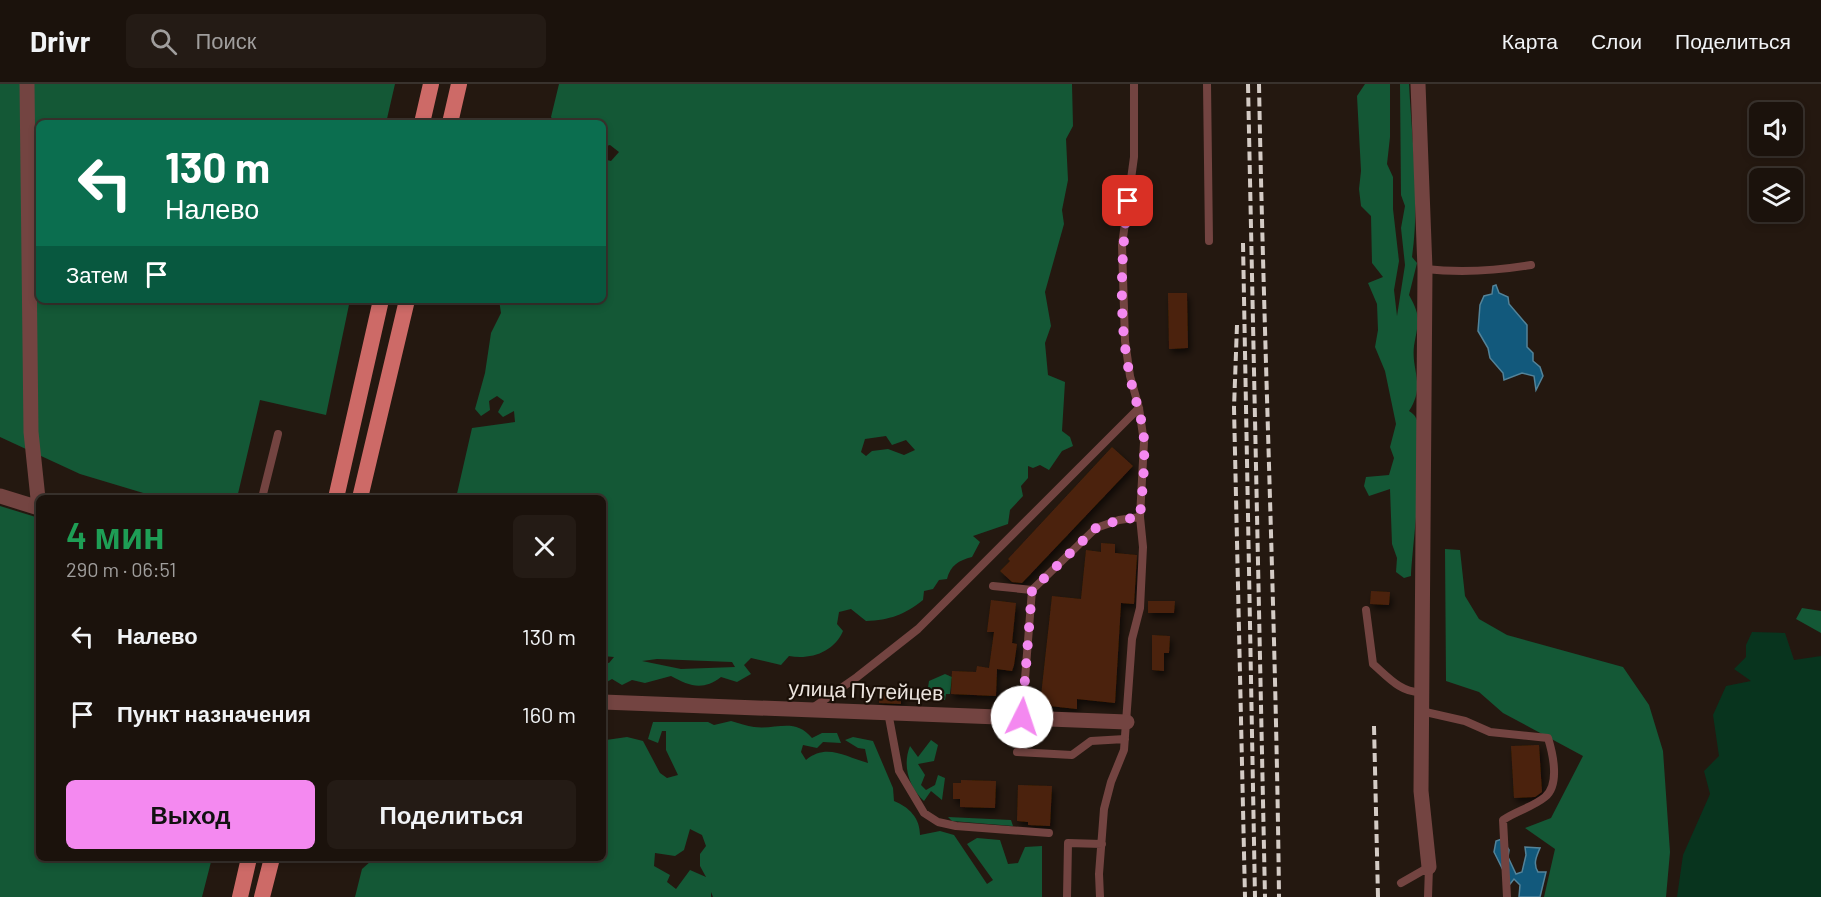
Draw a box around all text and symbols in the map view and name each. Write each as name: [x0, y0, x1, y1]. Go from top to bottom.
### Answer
search box: [126, 14, 546, 68]
text: Drivr: [30, 24, 90, 58]
icon: search: [147, 25, 180, 58]
text: Поиск: [195, 27, 256, 53]
text: Карта: [1502, 28, 1558, 53]
text: Слои: [1591, 28, 1642, 53]
text: Поделиться: [1675, 28, 1791, 53]
map controls: [1749, 102, 1803, 222]
button: sound: [1749, 102, 1803, 156]
text: 130 m: [165, 141, 270, 191]
icon: left: [66, 144, 144, 222]
button: layers: [1749, 168, 1803, 222]
pin: [1102, 175, 1153, 226]
icon: arrive: [1111, 184, 1144, 217]
text: Налево: [165, 192, 259, 224]
icon: arrive: [140, 258, 173, 291]
text: Затем: [66, 261, 128, 287]
text: 4 мин: [66, 513, 165, 556]
button: close: [513, 515, 576, 578]
text: 290 m · 06:51: [66, 557, 176, 581]
icon: left: [66, 620, 99, 653]
text: Налево: [117, 622, 198, 648]
text: 130 m: [522, 623, 576, 649]
street label: улица Путейцев: [788, 674, 944, 705]
position arrow: [990, 685, 1054, 749]
icon: arrive: [66, 698, 99, 731]
text: Пункт назначения: [117, 700, 311, 726]
text: 160 m: [522, 701, 576, 727]
button: Выход: [66, 780, 315, 849]
button: Поделиться: [327, 780, 576, 849]

